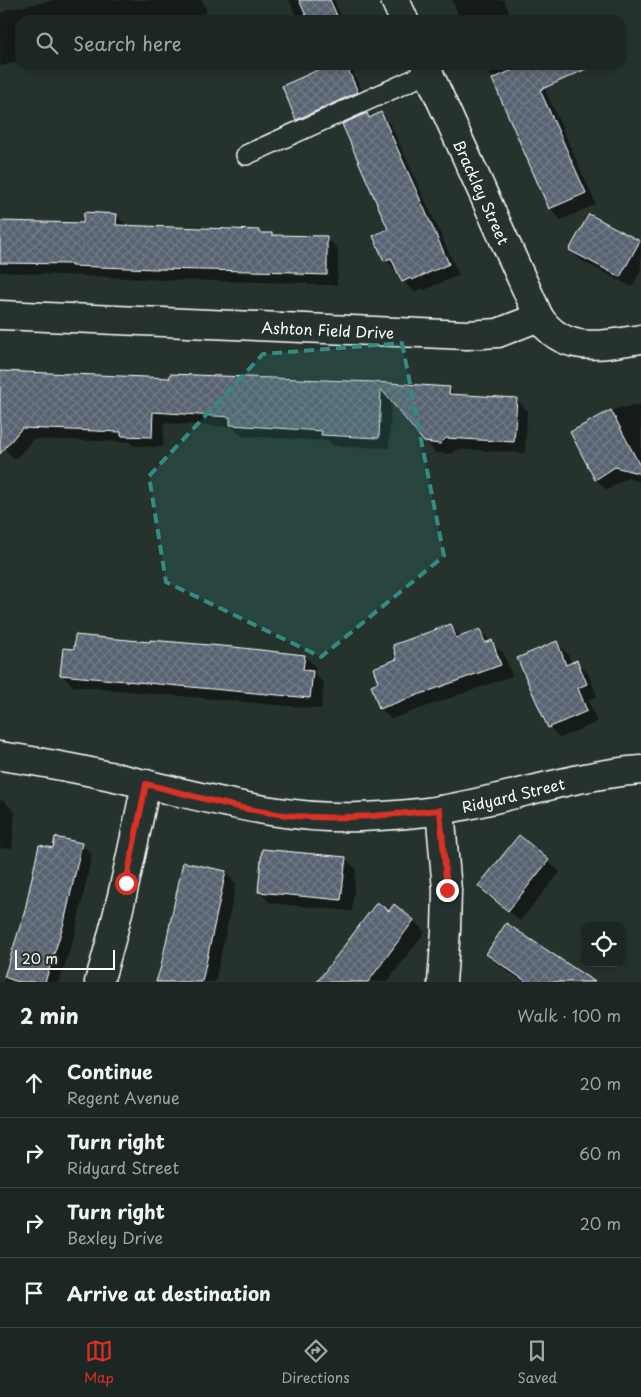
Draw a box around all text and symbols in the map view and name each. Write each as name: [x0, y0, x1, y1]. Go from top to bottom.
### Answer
search box: [15, 15, 626, 70]
icon: search: [33, 29, 61, 57]
text: Search here: [73, 29, 182, 57]
street label: Brackley Street: [449, 135, 516, 248]
street label: Ashton Field Drive: [261, 315, 394, 343]
street label: Ridyard Street: [459, 771, 567, 817]
route start: [115, 872, 138, 895]
route end: [436, 879, 459, 902]
map controls: [581, 922, 626, 967]
button: locate: [581, 922, 626, 967]
scale bar: [15, 947, 115, 970]
text: 20 m: [22, 948, 58, 969]
text: 2 min: [20, 999, 79, 1031]
text: Walk · 100 m: [517, 1003, 621, 1027]
text: Continue: [67, 1057, 153, 1085]
icon: ahead: [20, 1069, 48, 1097]
text: 20 m: [580, 1071, 621, 1095]
text: Regent Avenue: [67, 1085, 180, 1109]
text: Turn right: [67, 1127, 165, 1155]
icon: right: [20, 1139, 48, 1167]
text: 60 m: [579, 1141, 621, 1165]
text: Ridyard Street: [67, 1155, 179, 1179]
text: Turn right: [67, 1197, 165, 1225]
icon: right: [20, 1209, 48, 1237]
text: 20 m: [580, 1211, 621, 1235]
text: Bexley Drive: [67, 1225, 163, 1249]
icon: arrive: [20, 1279, 48, 1307]
text: Arrive at destination: [67, 1279, 271, 1307]
tab: Map: [84, 1337, 114, 1388]
tab: Directions: [282, 1337, 350, 1388]
tab: Saved: [517, 1337, 557, 1388]

